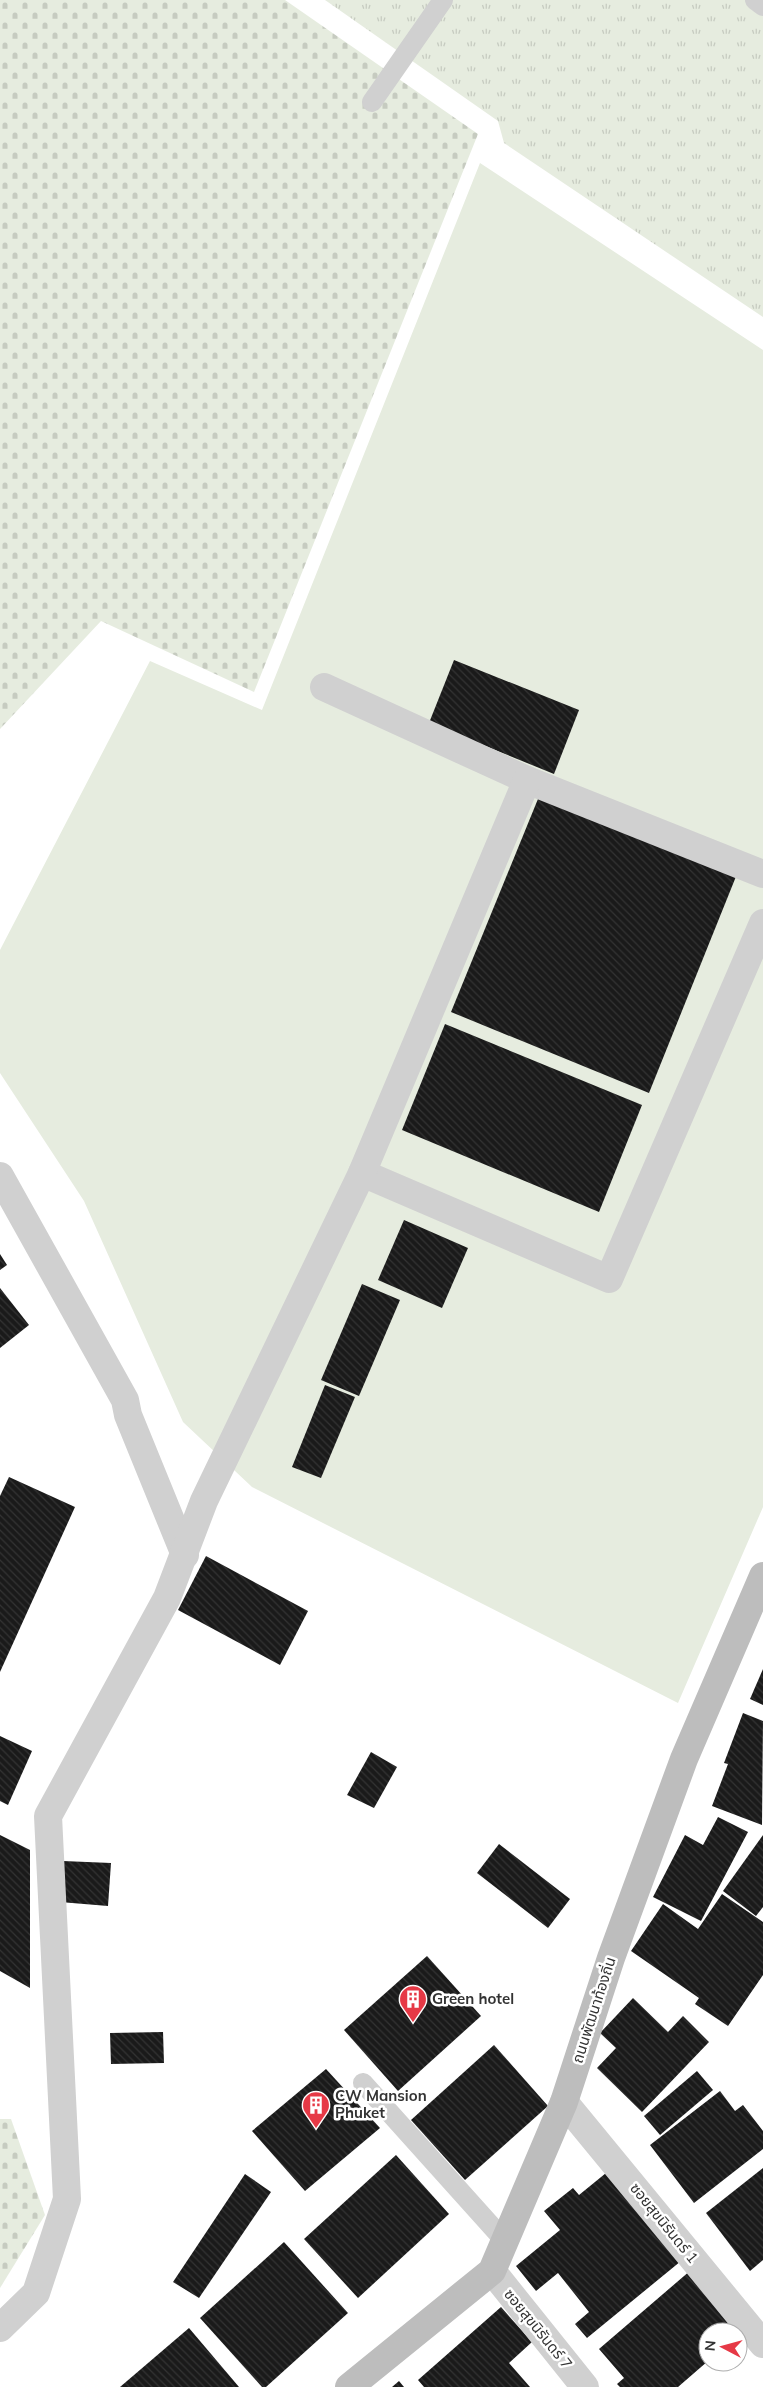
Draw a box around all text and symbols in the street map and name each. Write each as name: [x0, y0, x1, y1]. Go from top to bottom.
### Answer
street label: ถนนพัฒนาท้องถิ่น: [567, 1954, 620, 2065]
building icon: Green hotel: [398, 1984, 428, 2023]
place label: Green hotel: [432, 1989, 514, 2008]
place label: CW Mansion Phuket: [335, 2086, 427, 2122]
building icon: CW Mansion Phuket: [301, 2090, 331, 2129]
street label: ซอยสุขนิรันดร์ 1: [626, 2179, 703, 2267]
street label: ซอยสุขนิรันดร์ 7: [500, 2285, 577, 2373]
north arrow: [698, 2322, 748, 2372]
text: N: [701, 2339, 720, 2352]

